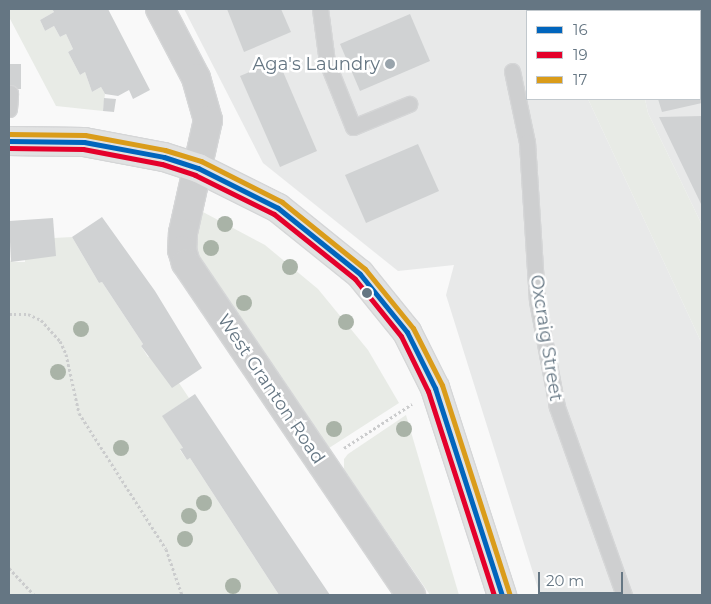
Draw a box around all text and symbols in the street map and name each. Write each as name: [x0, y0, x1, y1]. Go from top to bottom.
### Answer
legend: [526, 10, 701, 100]
text: 16: [573, 20, 588, 39]
text: 19: [573, 45, 588, 64]
place label: Aga's Laundry: [253, 53, 380, 75]
marker: Aga's Laundry: [384, 58, 396, 70]
text: 17: [573, 70, 587, 89]
street label: Oxcraig Street: [525, 273, 567, 403]
unlabelled marker: [362, 288, 372, 298]
street label: West Granton Road: [213, 310, 329, 468]
scale bar: [541, 562, 626, 594]
text: 20 m: [546, 571, 584, 590]

